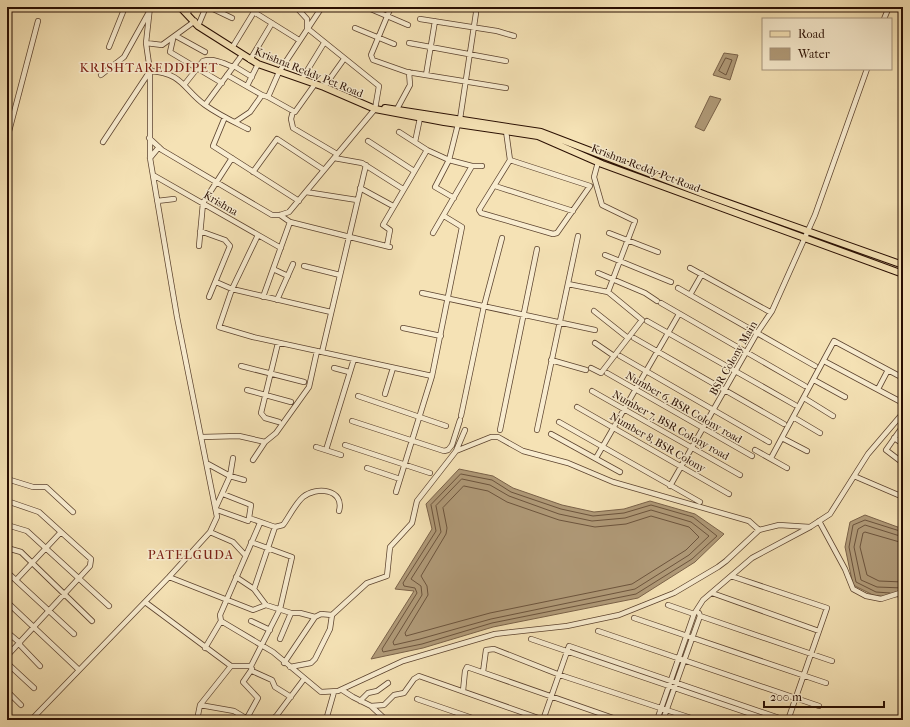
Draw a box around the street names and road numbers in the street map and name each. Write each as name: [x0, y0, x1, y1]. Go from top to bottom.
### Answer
street label: Krishna Reddy Pet Road: [253, 45, 366, 101]
street label: Krishna Reddy Pet Road: [589, 142, 703, 196]
street label: Krishna: [201, 188, 241, 219]
street label: BSR Colony Main: [707, 318, 760, 398]
street label: Number 6, BSR Colony road: [623, 369, 745, 447]
street label: Number 7, BSR Colony road: [610, 388, 732, 463]
street label: Number 8, BSR Colony: [608, 410, 709, 476]

